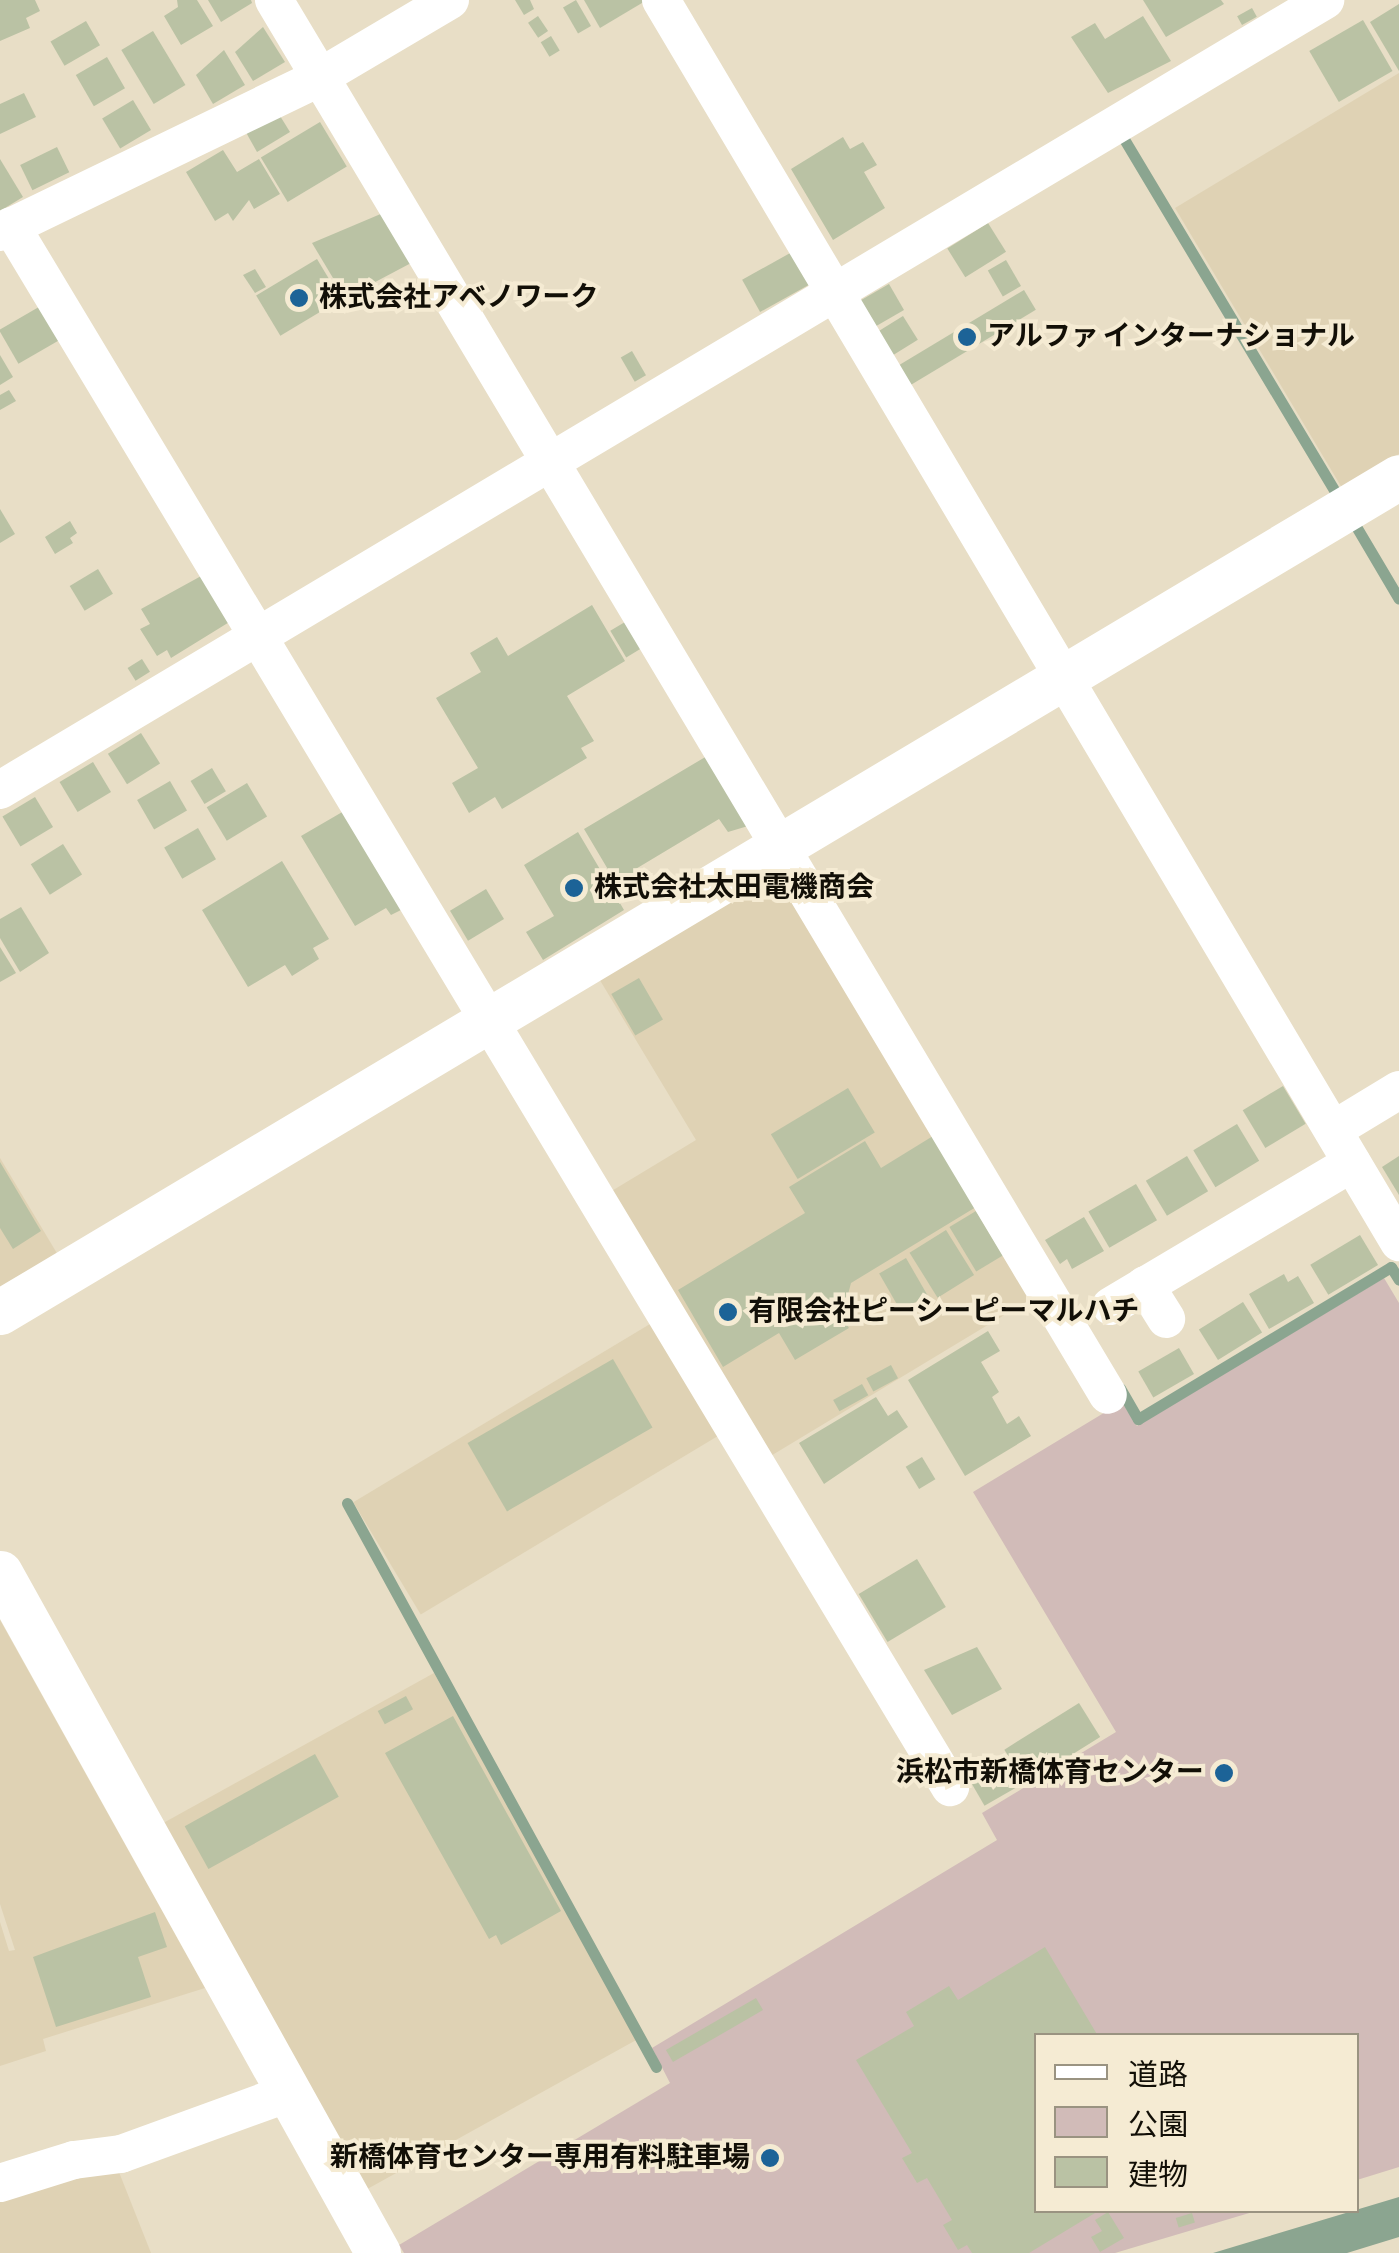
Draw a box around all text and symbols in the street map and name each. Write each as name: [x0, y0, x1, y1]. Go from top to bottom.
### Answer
place label: 株式会社アベノワーク: [319, 281, 599, 315]
marker: 株式会社アベノワーク: [288, 287, 310, 309]
place label: アルファ インターナショナル: [987, 320, 1355, 354]
marker: アルファ インターナショナル: [956, 326, 978, 348]
place label: 株式会社太田電機商会: [594, 871, 874, 905]
marker: 株式会社太田電機商会: [563, 877, 585, 899]
place label: 有限会社ピーシーピーマルハチ: [748, 1295, 1140, 1329]
marker: 有限会社ピーシーピーマルハチ: [717, 1301, 739, 1323]
place label: 浜松市新橋体育センター: [896, 1756, 1204, 1790]
marker: 浜松市新橋体育センター: [1213, 1762, 1235, 1784]
legend: [1034, 2033, 1359, 2213]
text: 道路: [1128, 2058, 1188, 2094]
text: 公園: [1128, 2108, 1188, 2144]
place label: 新橋体育センター専用有料駐車場: [330, 2141, 750, 2175]
marker: 新橋体育センター専用有料駐車場: [759, 2147, 781, 2169]
text: 建物: [1128, 2158, 1188, 2194]

